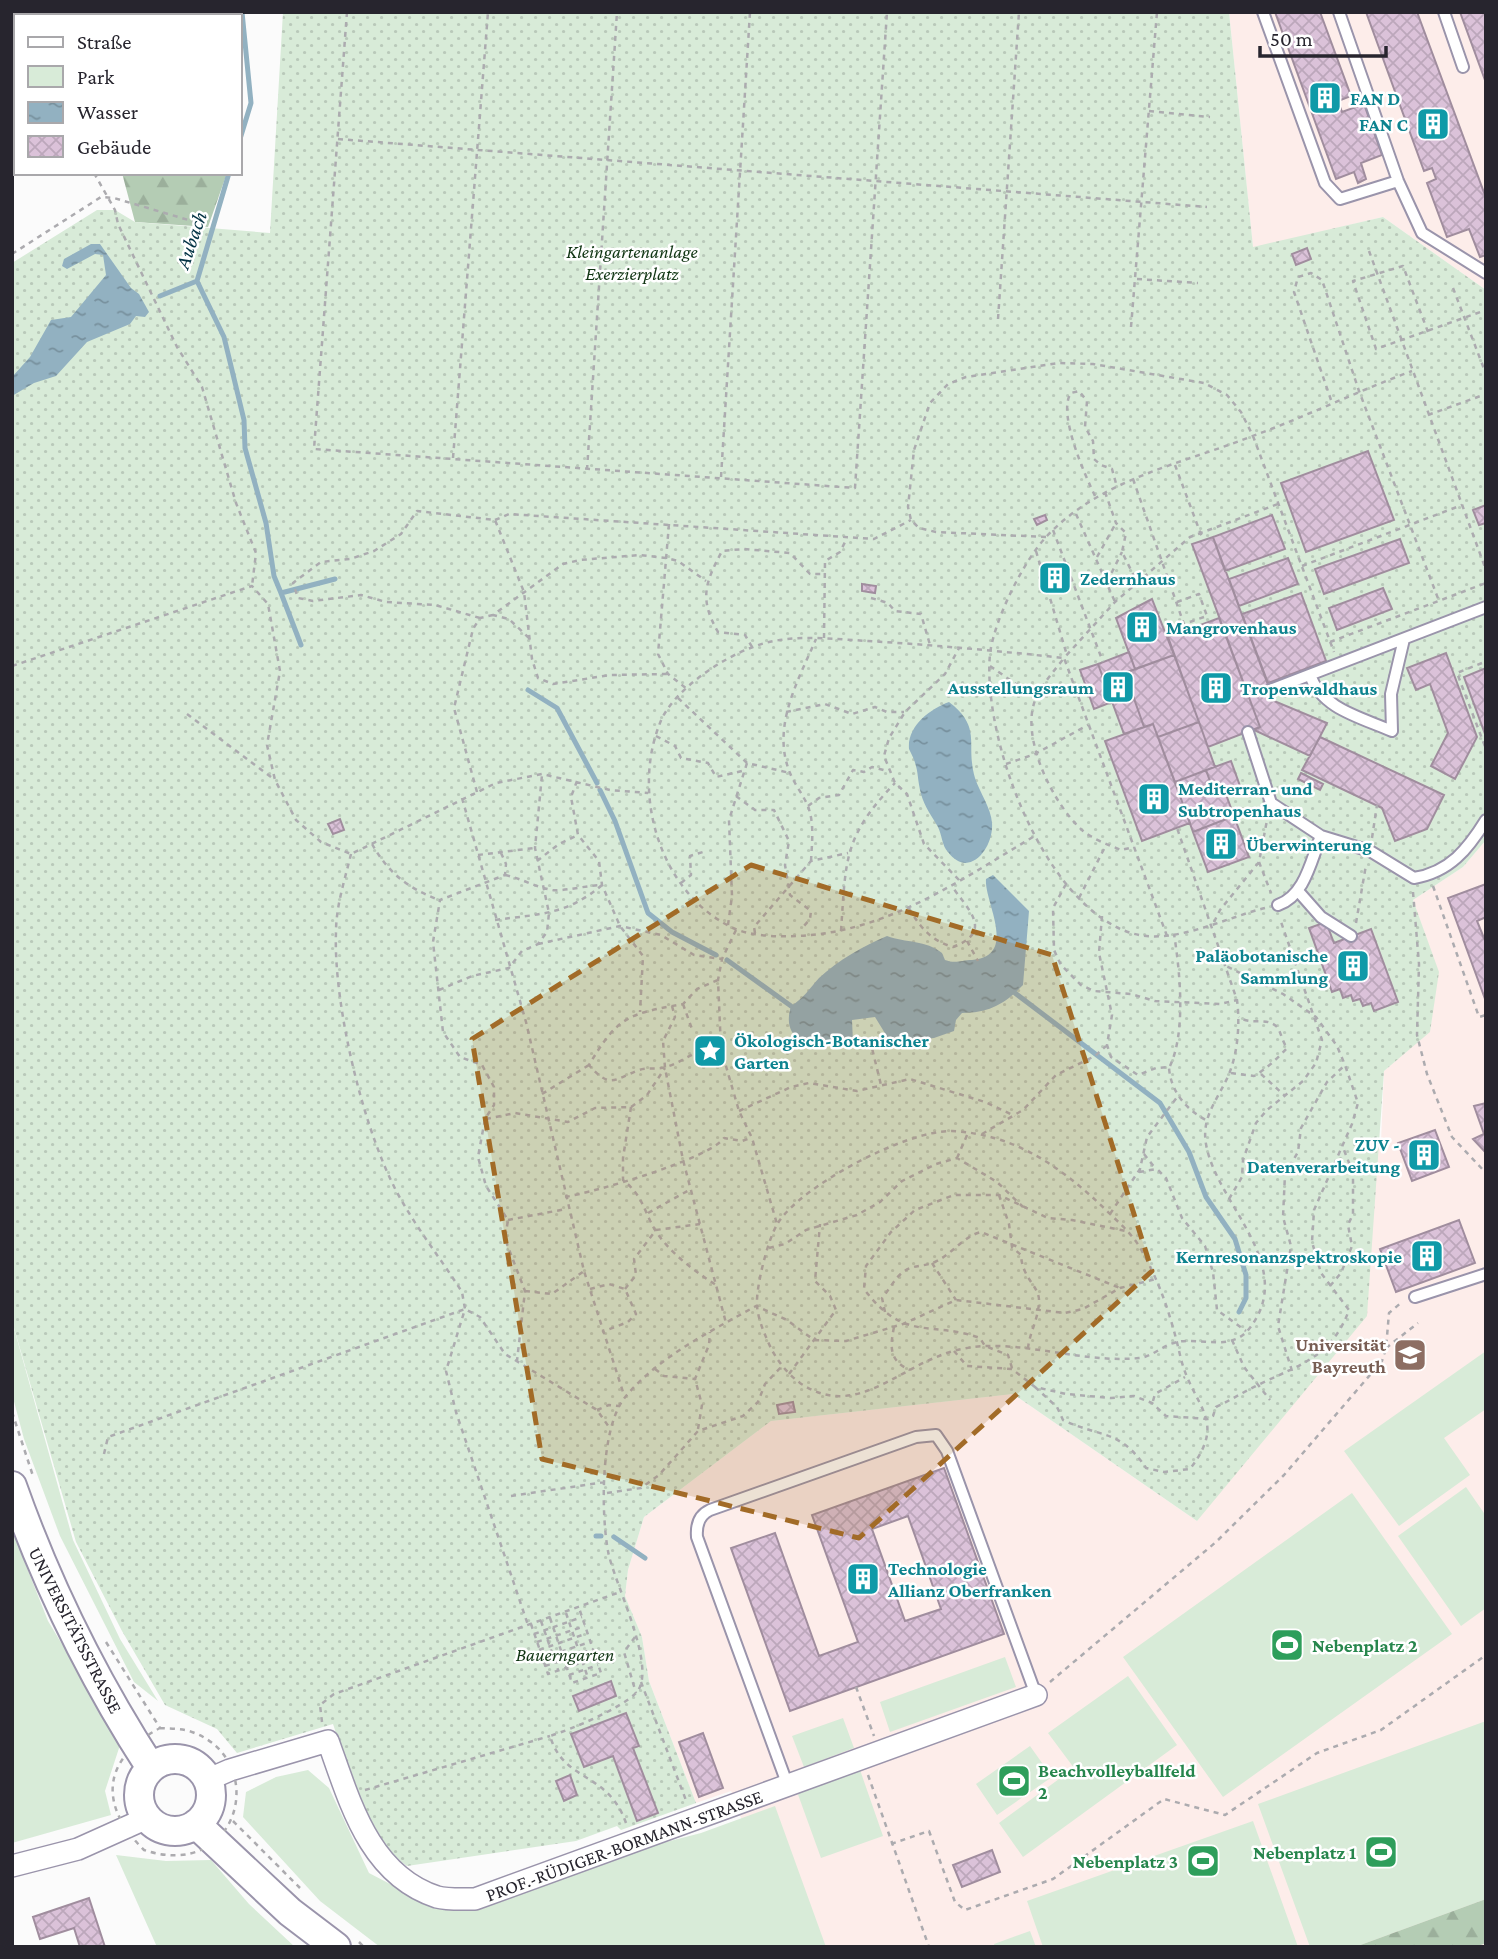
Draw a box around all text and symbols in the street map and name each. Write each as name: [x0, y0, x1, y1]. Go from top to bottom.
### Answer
legend: [14, 14, 242, 175]
scale bar: [1260, 14, 1386, 58]
text: 50 m: [1270, 27, 1313, 51]
text: Straße: [77, 30, 131, 54]
text: Park: [77, 65, 114, 89]
building icon: FAN D: [1306, 79, 1344, 117]
place label: FAN D: [1350, 88, 1400, 109]
text: Wasser: [77, 100, 139, 124]
building icon: FAN C: [1414, 105, 1452, 143]
place label: FAN C: [1359, 114, 1408, 135]
text: Gebäude: [77, 135, 151, 159]
water label: Aubach: [170, 208, 212, 273]
park label: Kleingartenanlage Exerzierplatz: [566, 241, 698, 284]
building icon: Zedernhaus: [1036, 559, 1074, 597]
place label: Zedernhaus: [1080, 568, 1176, 589]
building icon: Mangrovenhaus: [1123, 608, 1161, 646]
place label: Mangrovenhaus: [1166, 617, 1297, 638]
building icon: Ausstellungsraum: [1099, 668, 1137, 706]
building icon: Tropenwaldhaus: [1197, 669, 1235, 707]
place label: Ausstellungsraum: [947, 677, 1094, 698]
place label: Tropenwaldhaus: [1240, 678, 1377, 699]
place label: Mediterran- und Subtropenhaus: [1178, 778, 1313, 821]
building icon: Mediterran- und Subtropenhaus: [1135, 780, 1173, 818]
building icon: Überwinterung: [1202, 825, 1240, 863]
place label: Überwinterung: [1246, 834, 1372, 855]
place label: Paläobotanische Sammlung: [1195, 945, 1328, 988]
building icon: Paläobotanische Sammlung: [1334, 947, 1372, 985]
place label: Ökologisch-Botanischer Garten: [734, 1030, 929, 1073]
place icon: Ökologisch-Botanischer Garten: [691, 1032, 729, 1070]
place label: ZUV - Datenverarbeitung: [1247, 1134, 1400, 1177]
building icon: ZUV - Datenverarbeitung: [1405, 1136, 1443, 1174]
building icon: Kernresonanzspektroskopie: [1408, 1237, 1446, 1275]
place label: Kernresonanzspektroskopie: [1176, 1246, 1402, 1267]
place label: Universität Bayreuth: [1295, 1334, 1386, 1377]
school or university icon: Universität Bayreuth: [1391, 1336, 1429, 1374]
street label: UNIVERSITÄTSSTRASSE: [24, 1544, 127, 1717]
place label: Technologie Allianz Oberfranken: [887, 1558, 1052, 1601]
building icon: Technologie Allianz Oberfranken: [844, 1560, 882, 1598]
sports icon: Nebenplatz 2: [1268, 1626, 1306, 1664]
place label: Nebenplatz 2: [1312, 1635, 1418, 1656]
park label: Bauerngarten: [516, 1644, 614, 1665]
place label: Beachvolleyballfeld 2: [1038, 1760, 1196, 1803]
sports icon: Beachvolleyballfeld 2: [995, 1762, 1033, 1800]
street label: PROF.-RÜDIGER-BORMANN-STRASSE: [483, 1786, 765, 1905]
sports icon: Nebenplatz 1: [1362, 1833, 1400, 1871]
sports icon: Nebenplatz 3: [1184, 1842, 1222, 1880]
place label: Nebenplatz 1: [1253, 1842, 1356, 1863]
place label: Nebenplatz 3: [1073, 1851, 1178, 1872]

